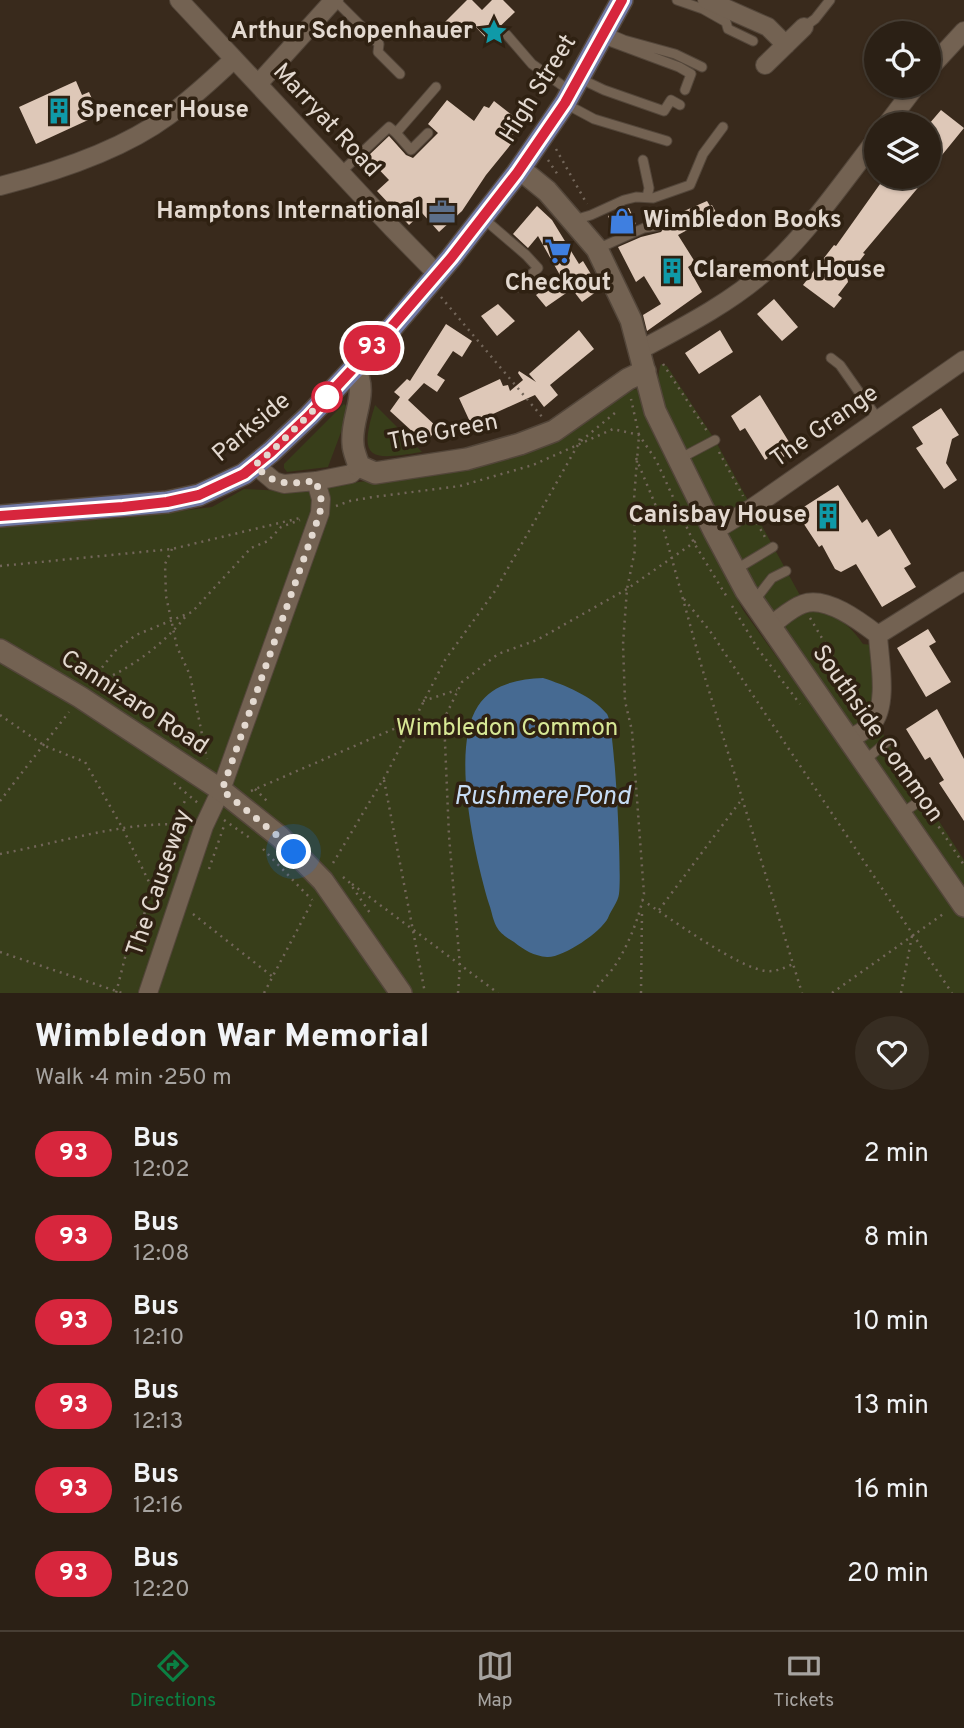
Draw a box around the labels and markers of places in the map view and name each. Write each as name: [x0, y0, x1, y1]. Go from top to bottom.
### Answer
place label: Arthur Schopenhauer: [231, 17, 473, 47]
place icon: Arthur Schopenhauer: [479, 17, 509, 47]
building icon: Spencer House: [44, 96, 74, 126]
place label: Spencer House: [80, 96, 249, 126]
place label: Hamptons International: [156, 197, 421, 227]
office icon: Hamptons International: [427, 197, 457, 227]
shop icon: Wimbledon Books: [607, 206, 637, 236]
place label: Wimbledon Books: [643, 206, 842, 236]
supermarket icon: Checkout: [543, 236, 573, 266]
building icon: Claremont House: [657, 256, 687, 286]
place label: Claremont House: [693, 256, 886, 286]
place label: Checkout: [505, 269, 611, 299]
unlabelled marker: [312, 382, 342, 412]
place label: Canisbay House: [628, 501, 807, 531]
building icon: Canisbay House: [813, 501, 843, 531]

